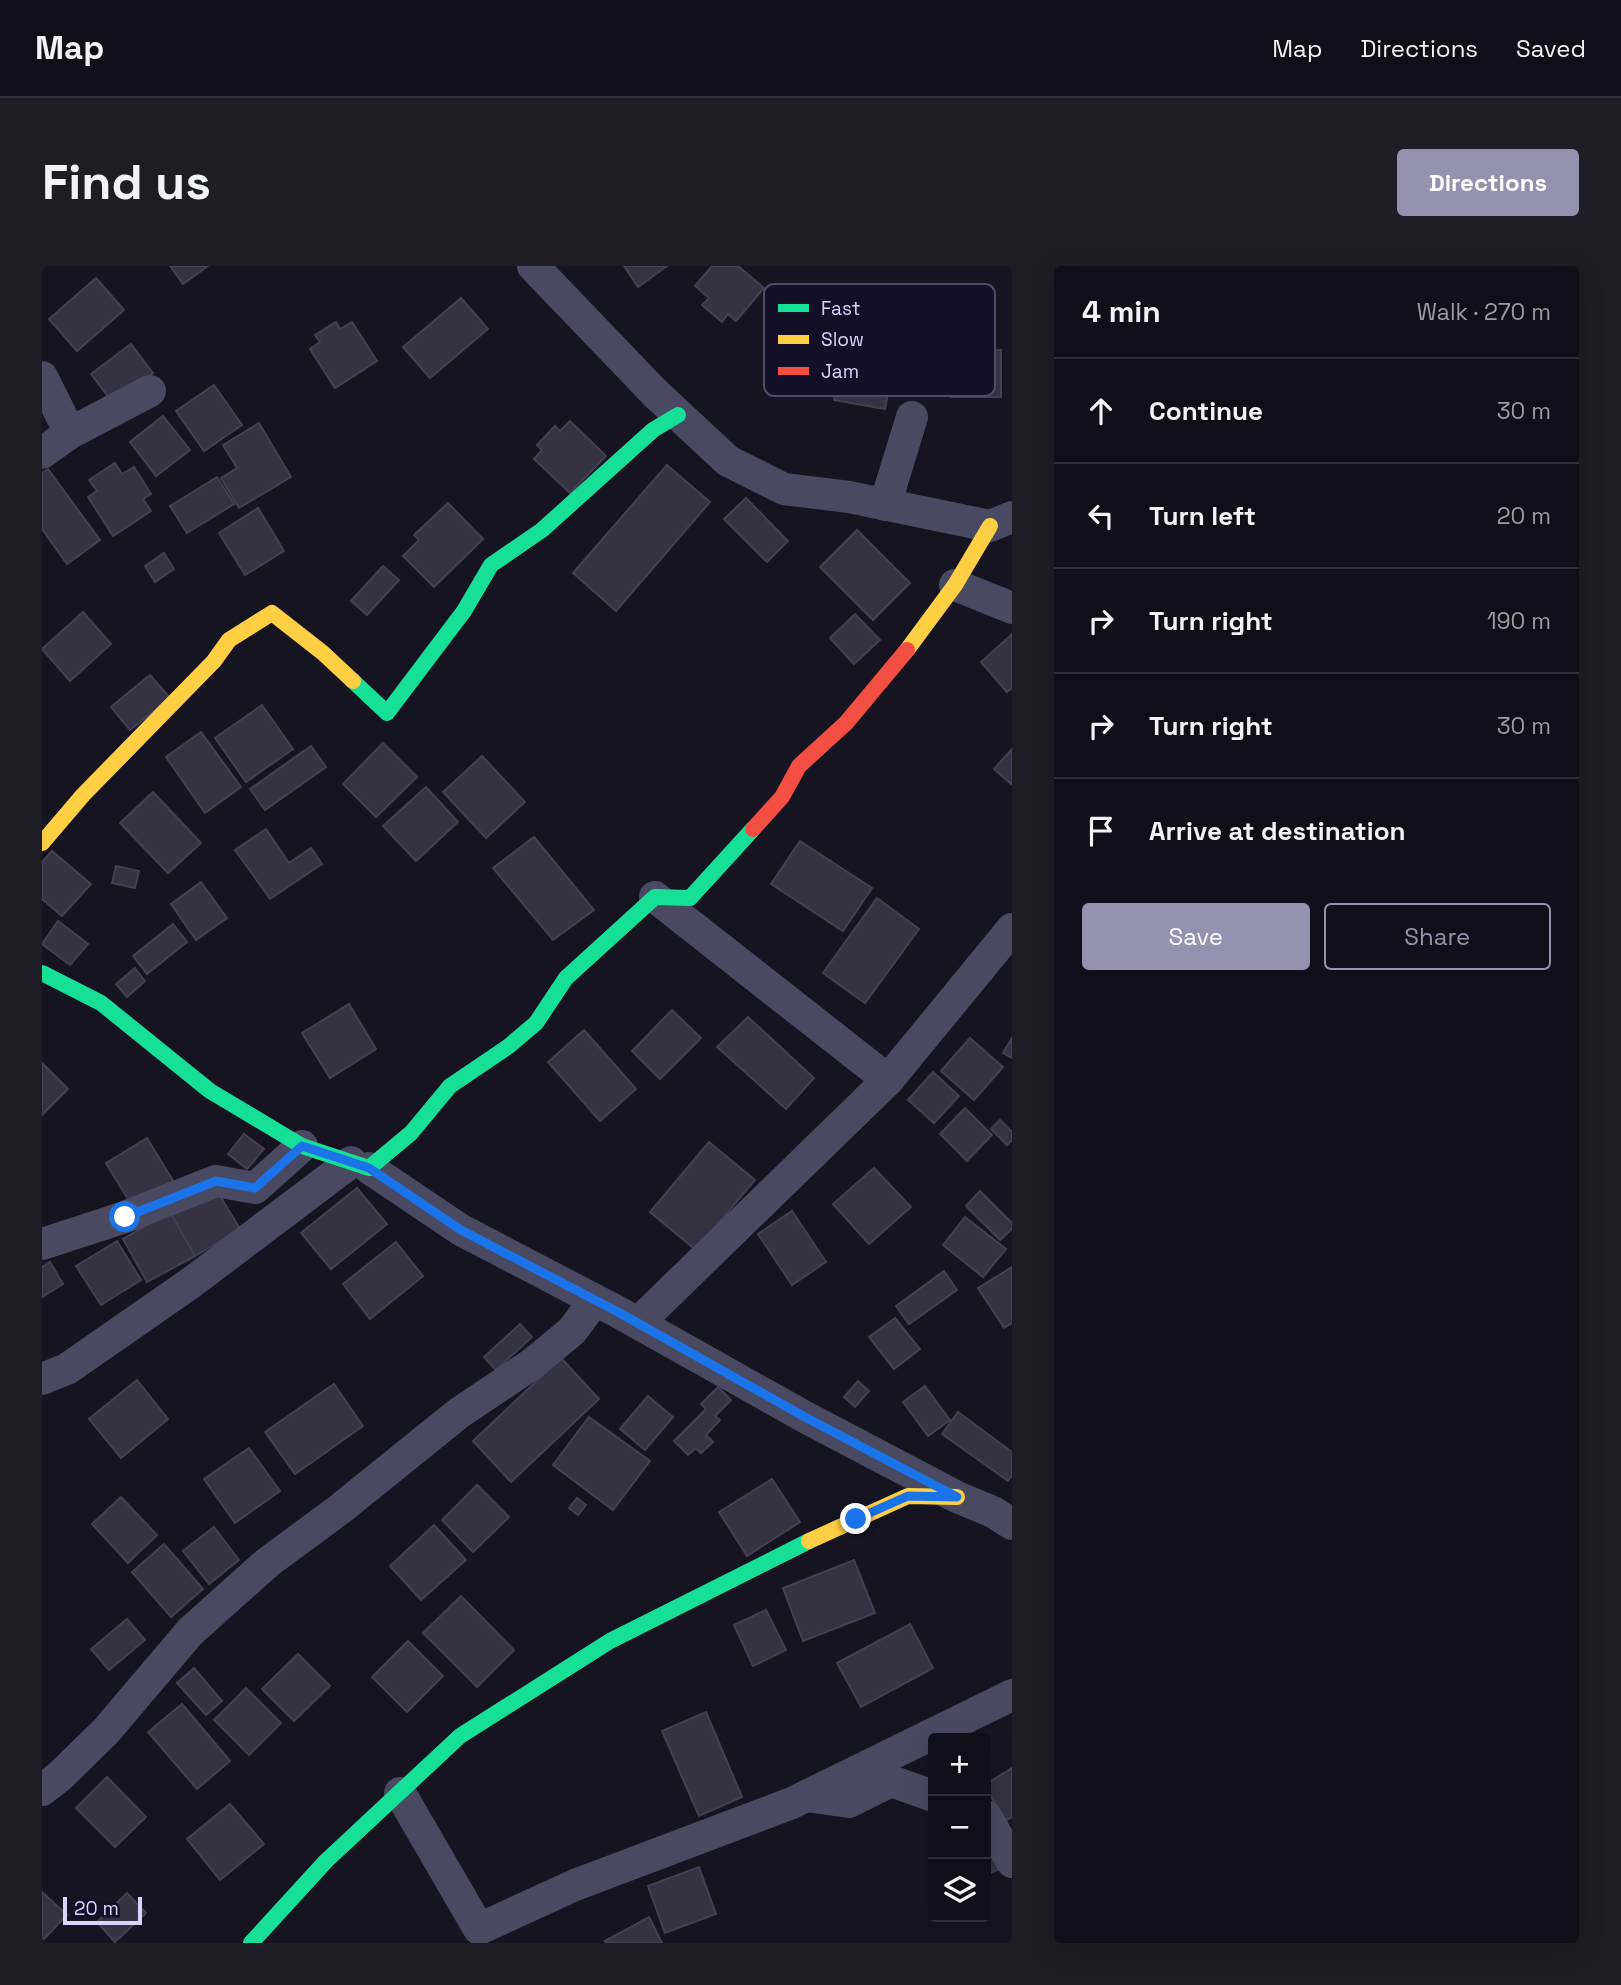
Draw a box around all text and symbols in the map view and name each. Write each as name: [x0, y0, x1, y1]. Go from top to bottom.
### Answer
text: Map: [35, 27, 104, 69]
text: Map: [1272, 33, 1322, 64]
text: Directions: [1360, 33, 1478, 64]
text: Saved: [1516, 33, 1586, 64]
button: Directions: [1397, 149, 1579, 216]
text: Find us: [42, 151, 211, 213]
legend: [764, 284, 995, 396]
text: 4 min: [1082, 292, 1161, 331]
text: Fast: [821, 296, 861, 321]
text: Walk · 270 m: [1417, 297, 1551, 327]
text: Slow: [821, 327, 864, 352]
text: Jam: [821, 359, 859, 384]
icon: ahead: [1082, 392, 1120, 430]
text: Continue: [1149, 394, 1263, 428]
text: 30 m: [1497, 396, 1551, 426]
icon: left: [1082, 497, 1120, 535]
text: Turn left: [1149, 499, 1256, 533]
text: 20 m: [1497, 501, 1551, 531]
icon: right: [1082, 602, 1120, 640]
text: Turn right: [1149, 604, 1273, 638]
text: 190 m: [1487, 606, 1551, 636]
icon: right: [1082, 707, 1120, 745]
text: Turn right: [1149, 709, 1273, 743]
text: 30 m: [1497, 711, 1551, 741]
icon: arrive: [1082, 812, 1120, 850]
text: Arrive at destination: [1149, 814, 1406, 848]
button: Save: [1082, 903, 1310, 970]
button: Share: [1324, 903, 1551, 970]
route start: [109, 1201, 140, 1232]
route end: [840, 1503, 871, 1534]
map controls: [928, 1733, 991, 1922]
button: +: [928, 1733, 991, 1796]
button: −: [928, 1796, 991, 1859]
button: layers: [928, 1859, 991, 1922]
scale bar: [63, 1894, 142, 1926]
text: 20 m: [74, 1896, 119, 1921]

